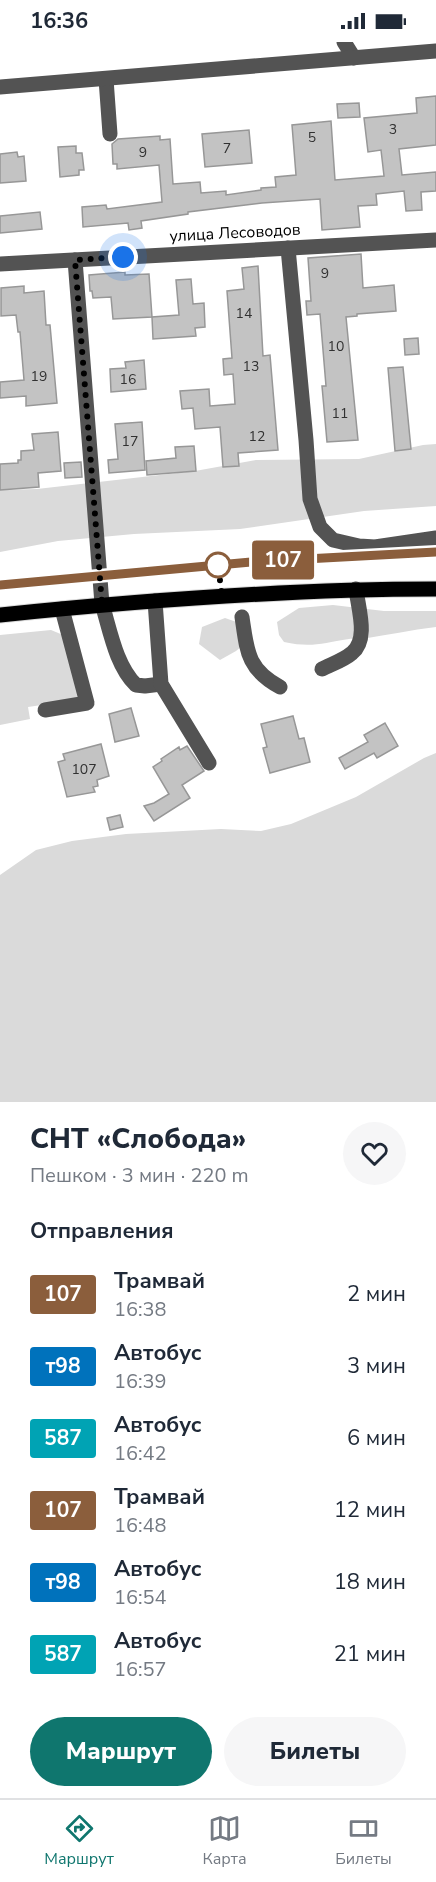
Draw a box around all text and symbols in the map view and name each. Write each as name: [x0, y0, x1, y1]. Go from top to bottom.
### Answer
text: 16:36: [30, 6, 88, 36]
house number: 3: [389, 120, 397, 139]
house number: 5: [308, 128, 316, 147]
house number: 7: [223, 139, 231, 158]
house number: 9: [139, 143, 147, 162]
street label: улица Лесоводов: [169, 219, 301, 247]
your location: [108, 242, 138, 272]
house number: 9: [321, 264, 329, 283]
house number: 14: [236, 304, 252, 323]
house number: 10: [328, 337, 344, 356]
house number: 13: [243, 357, 259, 376]
house number: 19: [31, 367, 47, 386]
house number: 16: [120, 370, 136, 389]
house number: 11: [332, 404, 348, 423]
house number: 12: [249, 427, 265, 446]
house number: 17: [122, 432, 138, 451]
line badge: 107: [248, 540, 318, 580]
text: 107: [264, 546, 302, 574]
unlabelled marker: [205, 552, 231, 578]
house number: 107: [71, 760, 97, 779]
text: СНТ «Слобода»: [30, 1120, 247, 1158]
button: heart: [343, 1122, 406, 1185]
text: Пешком · 3 мин · 220 m: [30, 1162, 249, 1189]
text: Отправления: [30, 1216, 174, 1246]
text: Трамвай: [114, 1266, 205, 1296]
text: 2 мин: [347, 1279, 406, 1309]
text: 107: [44, 1280, 82, 1308]
text: 16:38: [114, 1296, 167, 1323]
text: Автобус: [114, 1338, 202, 1368]
text: 3 мин: [347, 1351, 406, 1381]
text: т98: [45, 1352, 81, 1380]
text: 16:39: [114, 1368, 167, 1395]
text: Автобус: [114, 1410, 202, 1440]
text: 6 мин: [347, 1423, 406, 1453]
text: 587: [44, 1424, 82, 1452]
text: 16:42: [114, 1440, 167, 1467]
text: Трамвай: [114, 1482, 205, 1512]
text: 12 мин: [334, 1495, 406, 1525]
text: 107: [44, 1496, 82, 1524]
text: 16:48: [114, 1512, 167, 1539]
text: Автобус: [114, 1554, 202, 1584]
text: 18 мин: [334, 1567, 406, 1597]
text: т98: [45, 1568, 81, 1596]
text: 16:54: [114, 1584, 167, 1611]
text: Автобус: [114, 1626, 202, 1656]
text: 21 мин: [334, 1639, 406, 1669]
text: 587: [44, 1640, 82, 1668]
text: 16:57: [114, 1656, 167, 1683]
button: Маршрут: [30, 1717, 212, 1786]
button: Билеты: [224, 1717, 406, 1786]
tab: Маршрут: [44, 1812, 114, 1870]
tab: Карта: [202, 1812, 247, 1870]
tab: Билеты: [335, 1812, 392, 1870]

